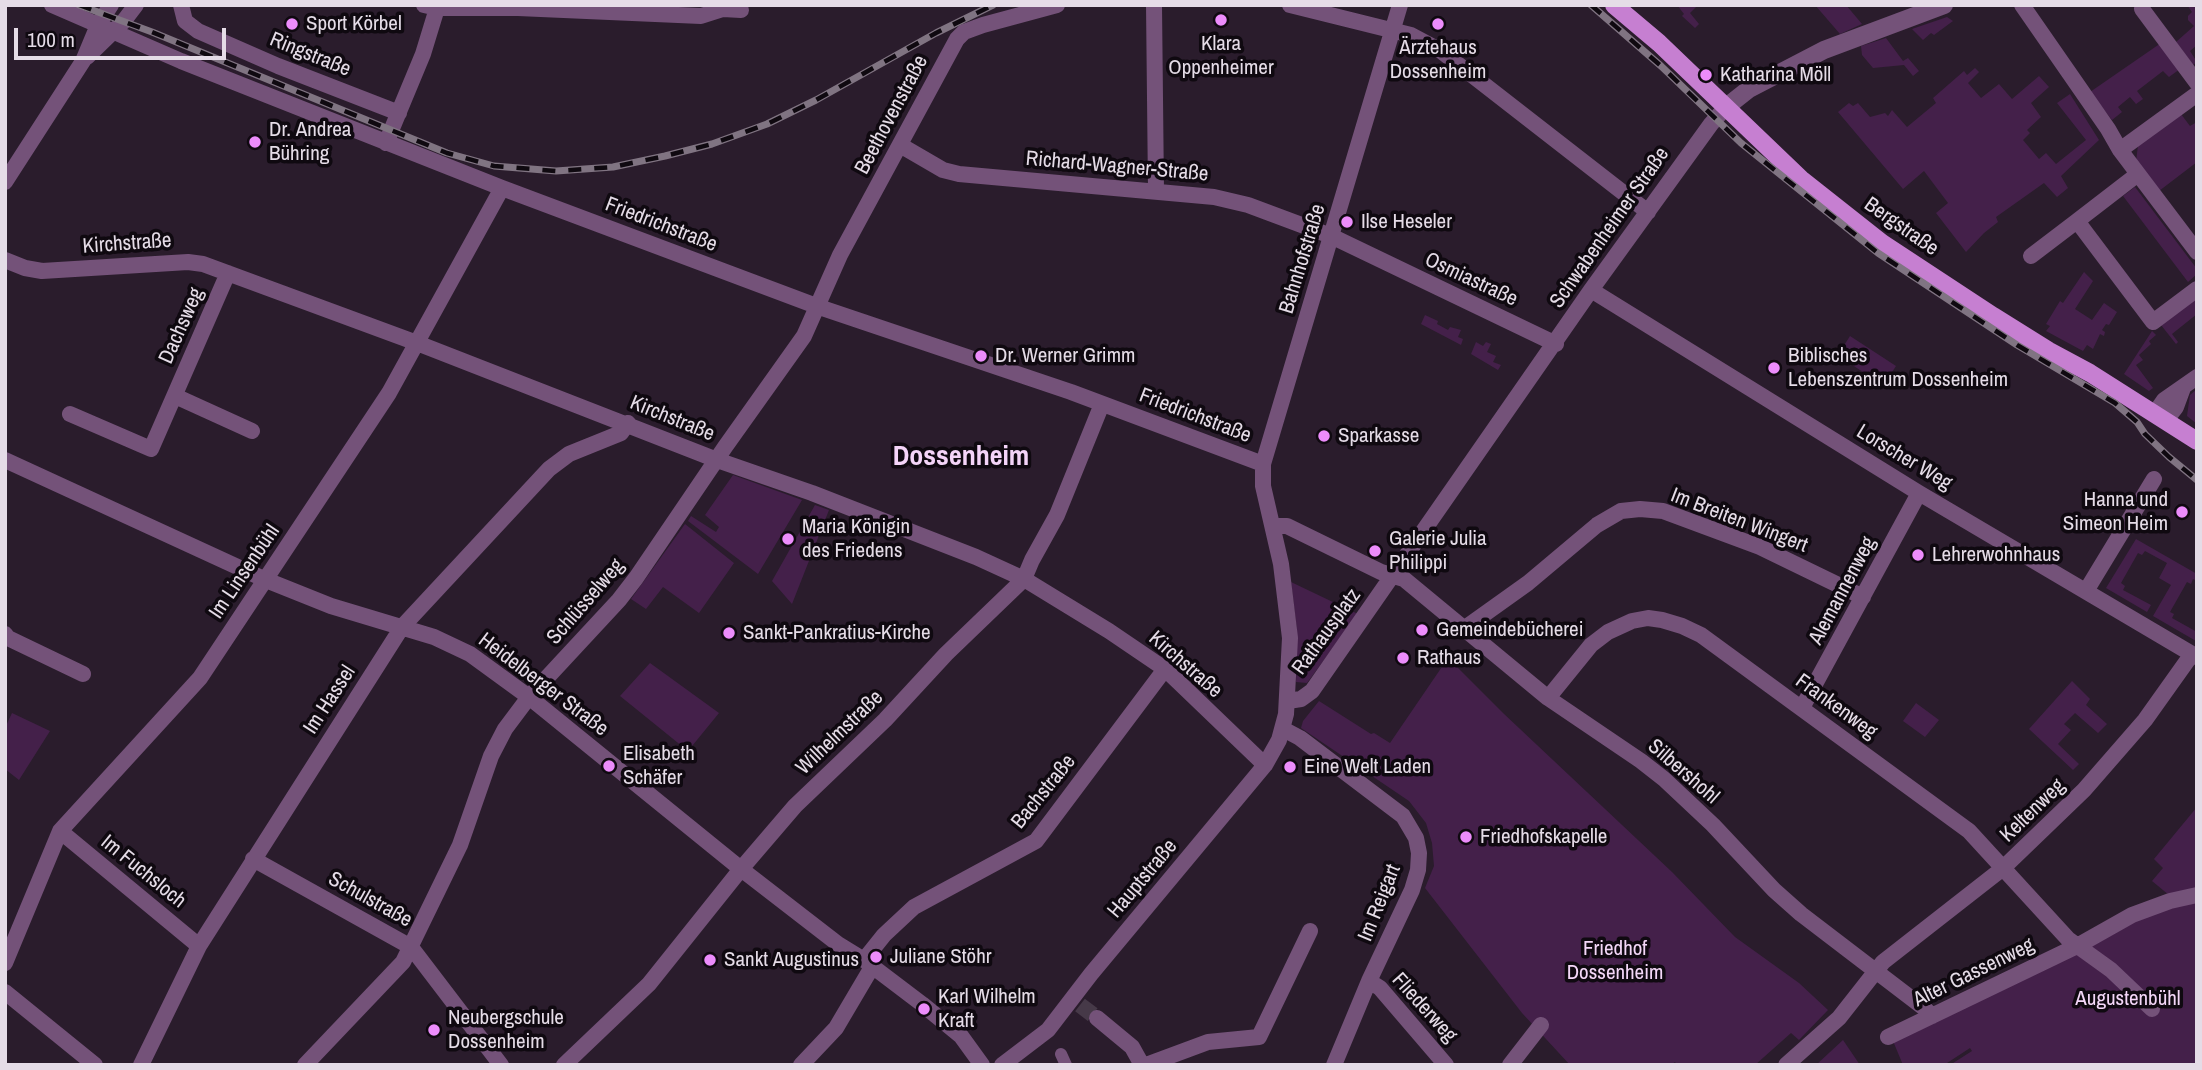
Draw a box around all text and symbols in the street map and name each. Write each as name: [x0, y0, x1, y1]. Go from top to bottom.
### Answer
place label: Sport Körbel: [306, 11, 402, 37]
marker: Klara Oppenheimer: [1213, 12, 1229, 28]
scale bar: [18, 14, 229, 58]
marker: Sport Körbel: [284, 16, 300, 32]
marker: Ärztehaus Dossenheim: [1430, 16, 1446, 32]
text: 100 m: [27, 25, 75, 54]
street label: Ringstraße: [266, 27, 354, 83]
place label: Klara Oppenheimer: [1168, 31, 1274, 81]
place label: Ärztehaus Dossenheim: [1390, 35, 1486, 85]
street label: Beethovenstraße: [850, 51, 934, 179]
place label: Katharina Möll: [1720, 62, 1831, 88]
marker: Katharina Möll: [1698, 67, 1714, 83]
place label: Dr. Andrea Bühring: [269, 117, 351, 167]
marker: Dr. Andrea Bühring: [247, 134, 263, 150]
street label: Schwabenheimer Straße: [1545, 143, 1675, 313]
street label: Richard-Wagner-Straße: [1025, 146, 1209, 188]
street label: Friedrichstraße: [602, 192, 720, 258]
street label: Bergstraße: [1859, 192, 1943, 262]
street label: Bahnhofstraße: [1274, 201, 1332, 317]
place label: Ilse Heseler: [1361, 209, 1452, 235]
marker: Ilse Heseler: [1339, 214, 1355, 230]
street label: Kirchstraße: [82, 228, 172, 260]
street label: Osmiastraße: [1421, 248, 1521, 312]
street label: Dachsweg: [154, 284, 210, 368]
place label: Dr. Werner Grimm: [995, 343, 1135, 369]
place label: Biblisches Lebenszentrum Dossenheim: [1788, 343, 2008, 393]
marker: Dr. Werner Grimm: [973, 348, 989, 364]
marker: Biblisches Lebenszentrum Dossenheim: [1766, 360, 1782, 376]
street label: Friedrichstraße: [1136, 383, 1254, 449]
street label: Kirchstraße: [626, 391, 718, 447]
street label: Lorscher Weg: [1852, 420, 1956, 496]
place label: Sparkasse: [1338, 423, 1419, 449]
marker: Sparkasse: [1316, 428, 1332, 444]
district label: Dossenheim: [893, 440, 1029, 474]
street label: Im Breiten Wingert: [1667, 483, 1811, 559]
place label: Hanna und Simeon Heim: [2063, 487, 2168, 537]
marker: Hanna und Simeon Heim: [2174, 504, 2190, 520]
place label: Maria Königin des Friedens: [802, 514, 910, 564]
street label: Im Linsenbühl: [204, 520, 286, 624]
place label: Galerie Julia Philippi: [1389, 526, 1487, 576]
marker: Maria Königin des Friedens: [780, 531, 796, 547]
street label: Alemannenweg: [1804, 533, 1882, 649]
place label: Lehrerwohnhaus: [1932, 542, 2060, 568]
marker: Galerie Julia Philippi: [1367, 543, 1383, 559]
marker: Lehrerwohnhaus: [1910, 547, 1926, 563]
street label: Schlüsselweg: [542, 554, 630, 650]
street label: Rathausplatz: [1287, 584, 1367, 680]
place label: Gemeindebücherei: [1436, 617, 1583, 643]
place label: Sankt-Pankratius-Kirche: [743, 620, 931, 646]
marker: Gemeindebücherei: [1414, 622, 1430, 638]
marker: Sankt-Pankratius-Kirche: [721, 625, 737, 641]
street label: Kirchstraße: [1143, 626, 1227, 704]
street label: Heidelberger Straße: [473, 628, 613, 742]
place label: Rathaus: [1417, 645, 1481, 671]
marker: Rathaus: [1395, 650, 1411, 666]
street label: Im Hassel: [299, 661, 361, 739]
street label: Frankenweg: [1790, 669, 1882, 745]
street label: Wilhelmstraße: [791, 685, 889, 781]
street label: Silbershohl: [1642, 734, 1724, 810]
place label: Elisabeth Schäfer: [623, 741, 695, 791]
street label: Bachstraße: [1007, 750, 1081, 834]
place label: Eine Welt Laden: [1304, 754, 1431, 780]
marker: Elisabeth Schäfer: [601, 758, 617, 774]
marker: Eine Welt Laden: [1282, 759, 1298, 775]
street label: Keltenweg: [1995, 774, 2071, 848]
place label: Friedhofskapelle: [1480, 824, 1607, 850]
marker: Friedhofskapelle: [1458, 829, 1474, 845]
street label: Im Fuchsloch: [95, 830, 191, 914]
street label: Hauptstraße: [1103, 835, 1183, 923]
street label: Im Reigart: [1353, 861, 1407, 945]
street label: Schulstraße: [324, 867, 416, 933]
street label: Alter Gassenweg: [1910, 933, 2038, 1013]
park label: Friedhof Dossenheim: [1567, 936, 1663, 986]
place label: Juliane Stöhr: [890, 944, 991, 970]
place label: Sankt Augustinus: [724, 947, 859, 973]
marker: Juliane Stöhr: [868, 949, 884, 965]
marker: Sankt Augustinus: [702, 952, 718, 968]
street label: Fliederweg: [1386, 968, 1462, 1048]
place label: Karl Wilhelm Kraft: [938, 984, 1036, 1034]
park label: Augustenbühl: [2075, 986, 2181, 1012]
marker: Karl Wilhelm Kraft: [916, 1001, 932, 1017]
place label: Neubergschule Dossenheim: [448, 1005, 564, 1055]
marker: Neubergschule Dossenheim: [426, 1022, 442, 1038]

